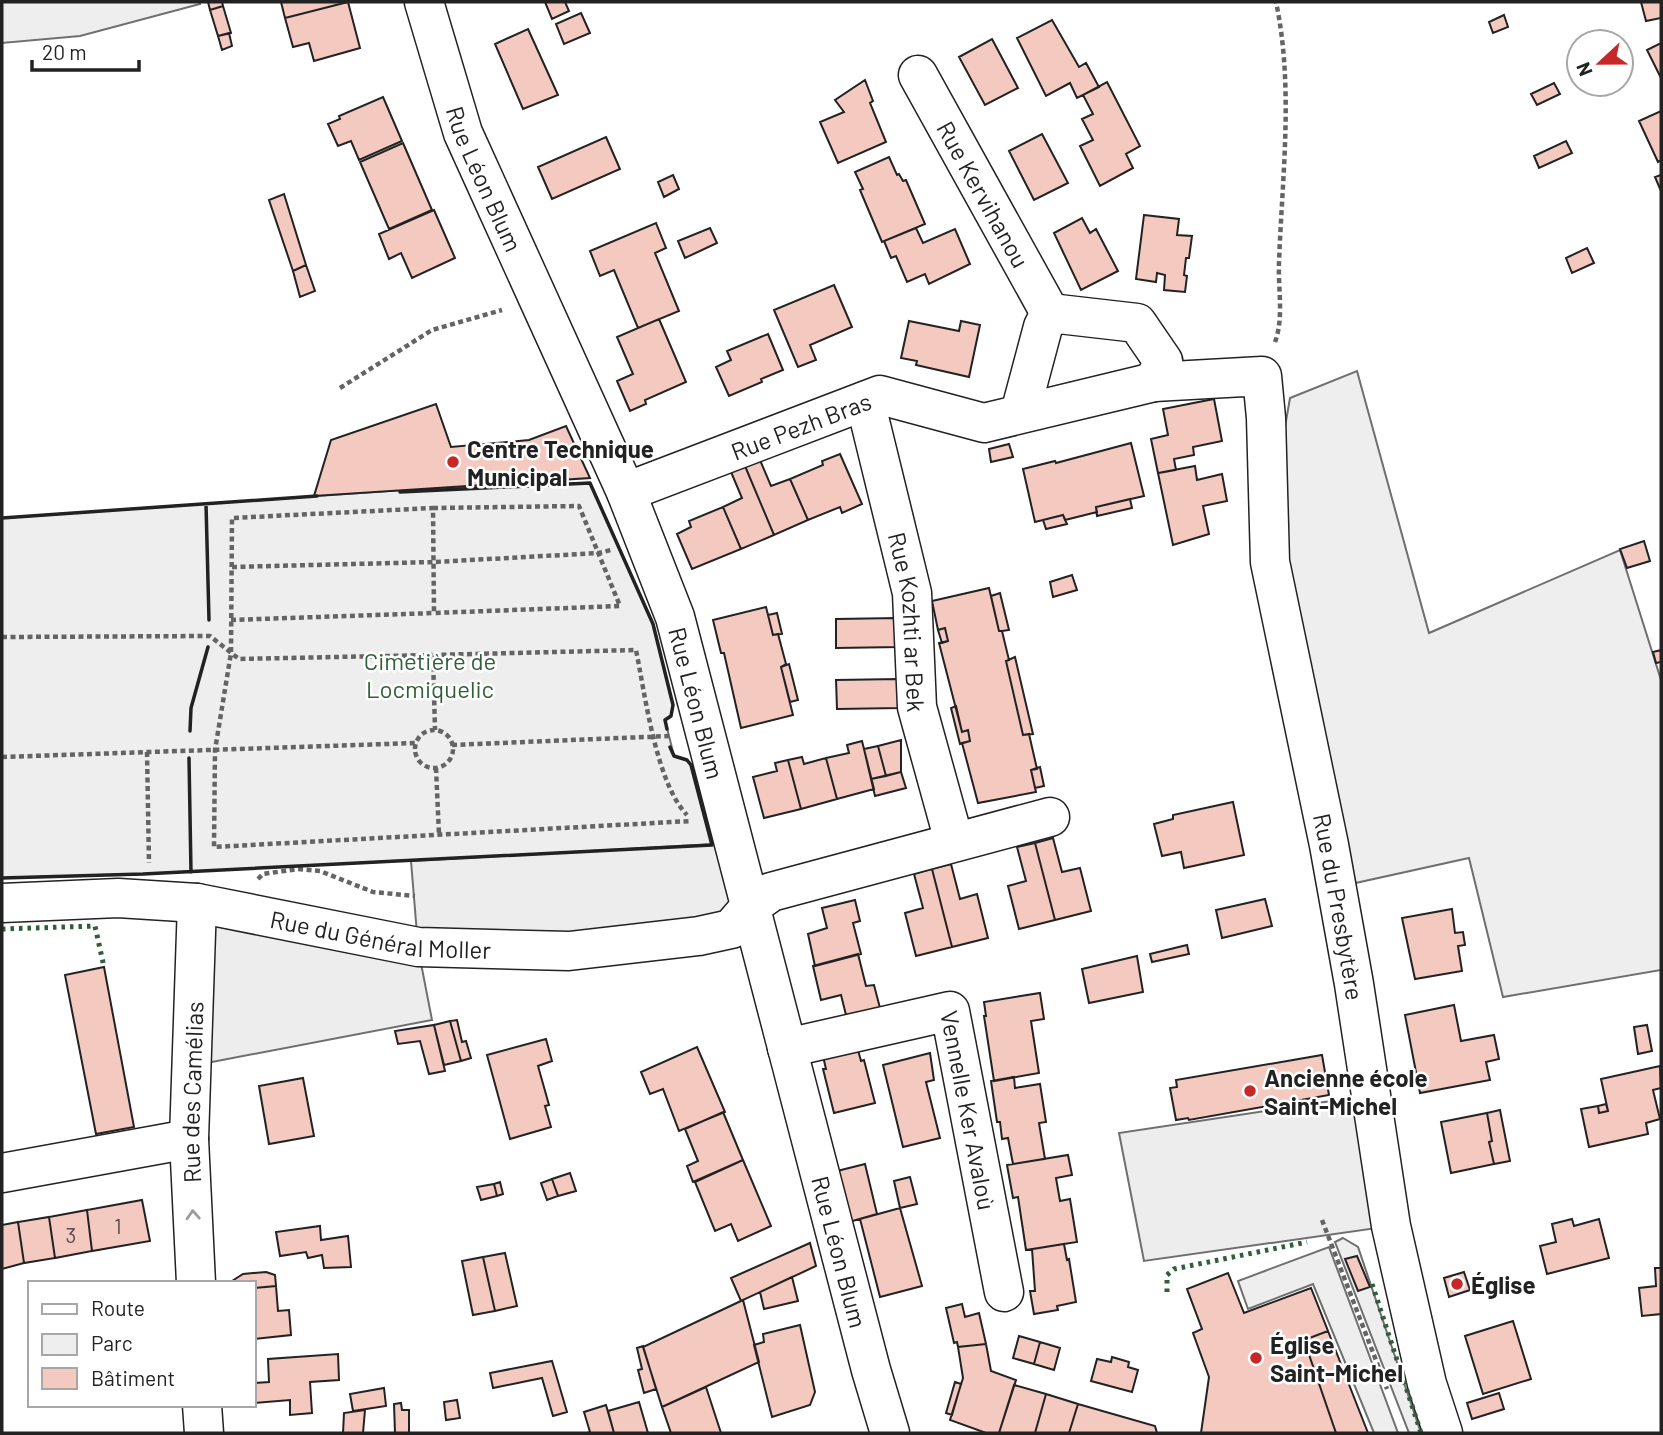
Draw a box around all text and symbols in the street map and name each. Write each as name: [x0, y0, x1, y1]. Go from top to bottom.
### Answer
scale bar: [32, 28, 138, 72]
north arrow: [1565, 28, 1635, 98]
text: 20 m: [42, 39, 87, 64]
text: N: [1571, 59, 1597, 80]
street label: Rue Léon Blum: [441, 102, 529, 256]
street label: Rue Kervihanou: [932, 116, 1036, 272]
street label: Rue Pezh Bras: [726, 385, 875, 465]
place label: Centre Technique Municipal: [467, 434, 654, 491]
marker: Centre Technique Municipal: [445, 454, 461, 470]
street label: Rue Kozhti ar Bek: [883, 529, 932, 713]
street label: Rue Léon Blum: [664, 624, 731, 782]
park label: Cimetière de Locmiquelic: [364, 646, 496, 703]
street label: Rue du Presbytère: [1308, 810, 1371, 1002]
street label: Rue du Général Moller: [268, 903, 492, 963]
street label: Rue des Camélias: [174, 1001, 208, 1184]
street label: Vennelle Ker Avaloù: [936, 1008, 1002, 1212]
place label: Ancienne école Saint-Michel: [1264, 1063, 1428, 1120]
marker: Ancienne école Saint-Michel: [1242, 1083, 1258, 1099]
street label: Rue Léon Blum: [807, 1173, 874, 1331]
one-way arrow: [186, 1209, 201, 1220]
house number: 1: [114, 1213, 122, 1238]
house number: 3: [66, 1222, 76, 1247]
place label: Église: [1471, 1270, 1536, 1299]
marker: Église: [1449, 1276, 1465, 1292]
legend: [28, 1281, 256, 1407]
text: Route: [91, 1295, 145, 1320]
text: Parc: [91, 1330, 133, 1355]
place label: Église Saint-Michel: [1270, 1330, 1403, 1387]
marker: Église Saint-Michel: [1248, 1350, 1264, 1366]
text: Bâtiment: [91, 1365, 175, 1390]

